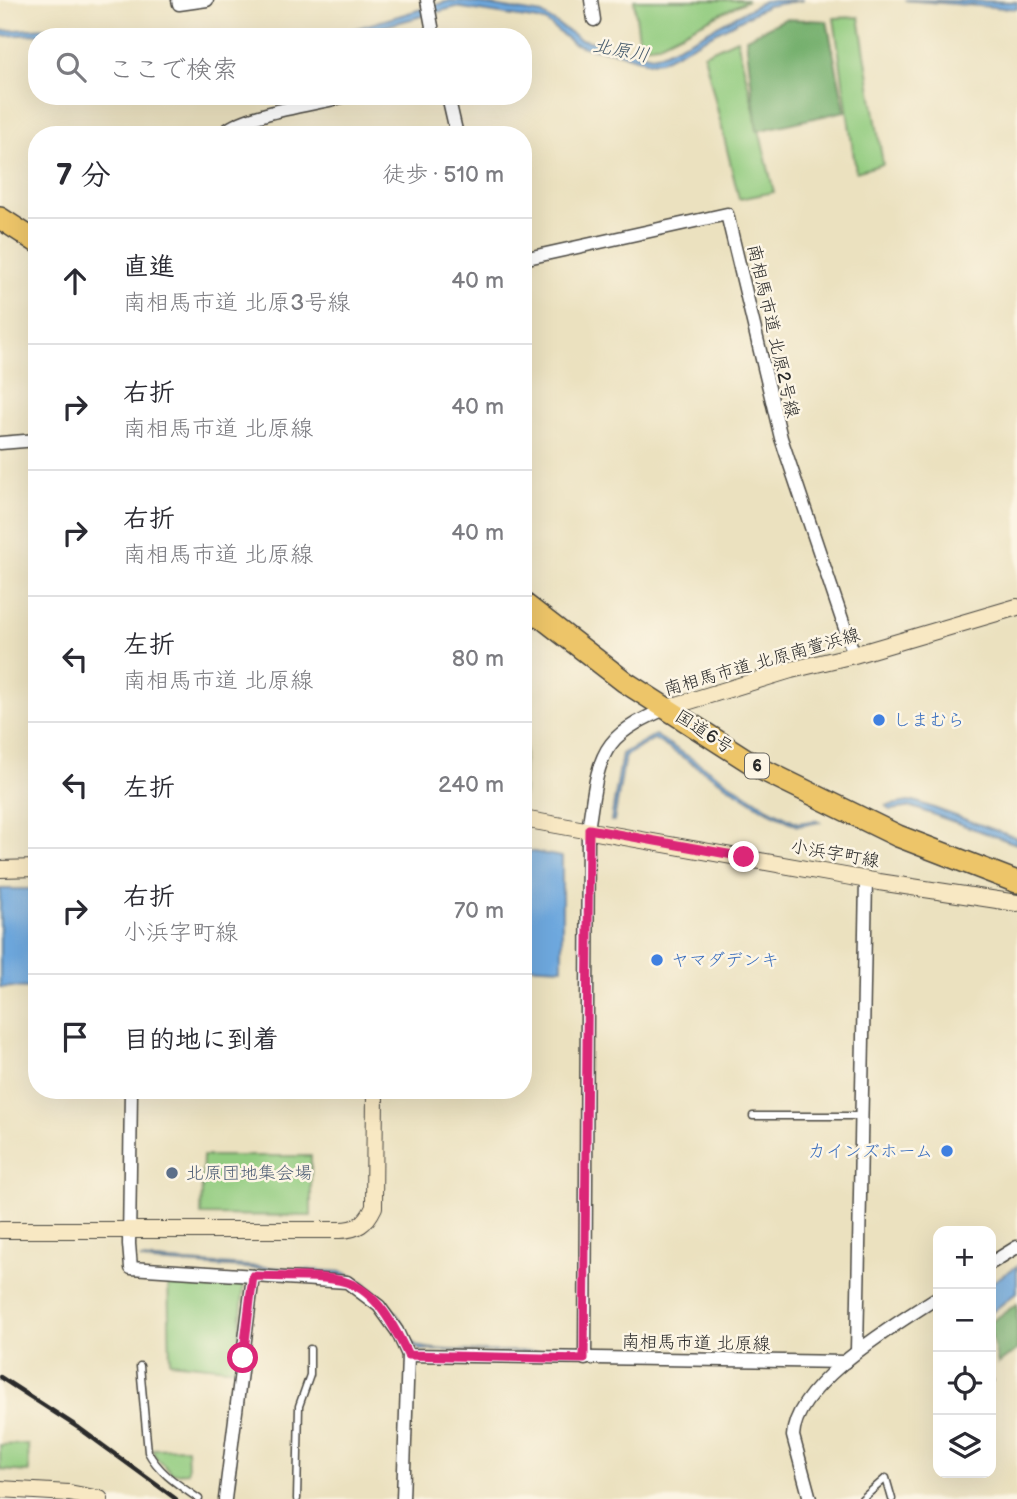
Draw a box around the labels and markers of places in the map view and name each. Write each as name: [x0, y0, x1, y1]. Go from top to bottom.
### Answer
place label: しまむら: [893, 710, 965, 731]
marker: しまむら: [871, 712, 887, 728]
place label: ヤマダデンキ: [671, 950, 779, 971]
marker: ヤマダデンキ: [649, 952, 665, 968]
place label: カインズホーム: [808, 1141, 933, 1162]
marker: カインズホーム: [939, 1143, 955, 1159]
place label: 北原団地集会場: [186, 1163, 312, 1184]
marker: 北原団地集会場: [164, 1165, 180, 1181]

